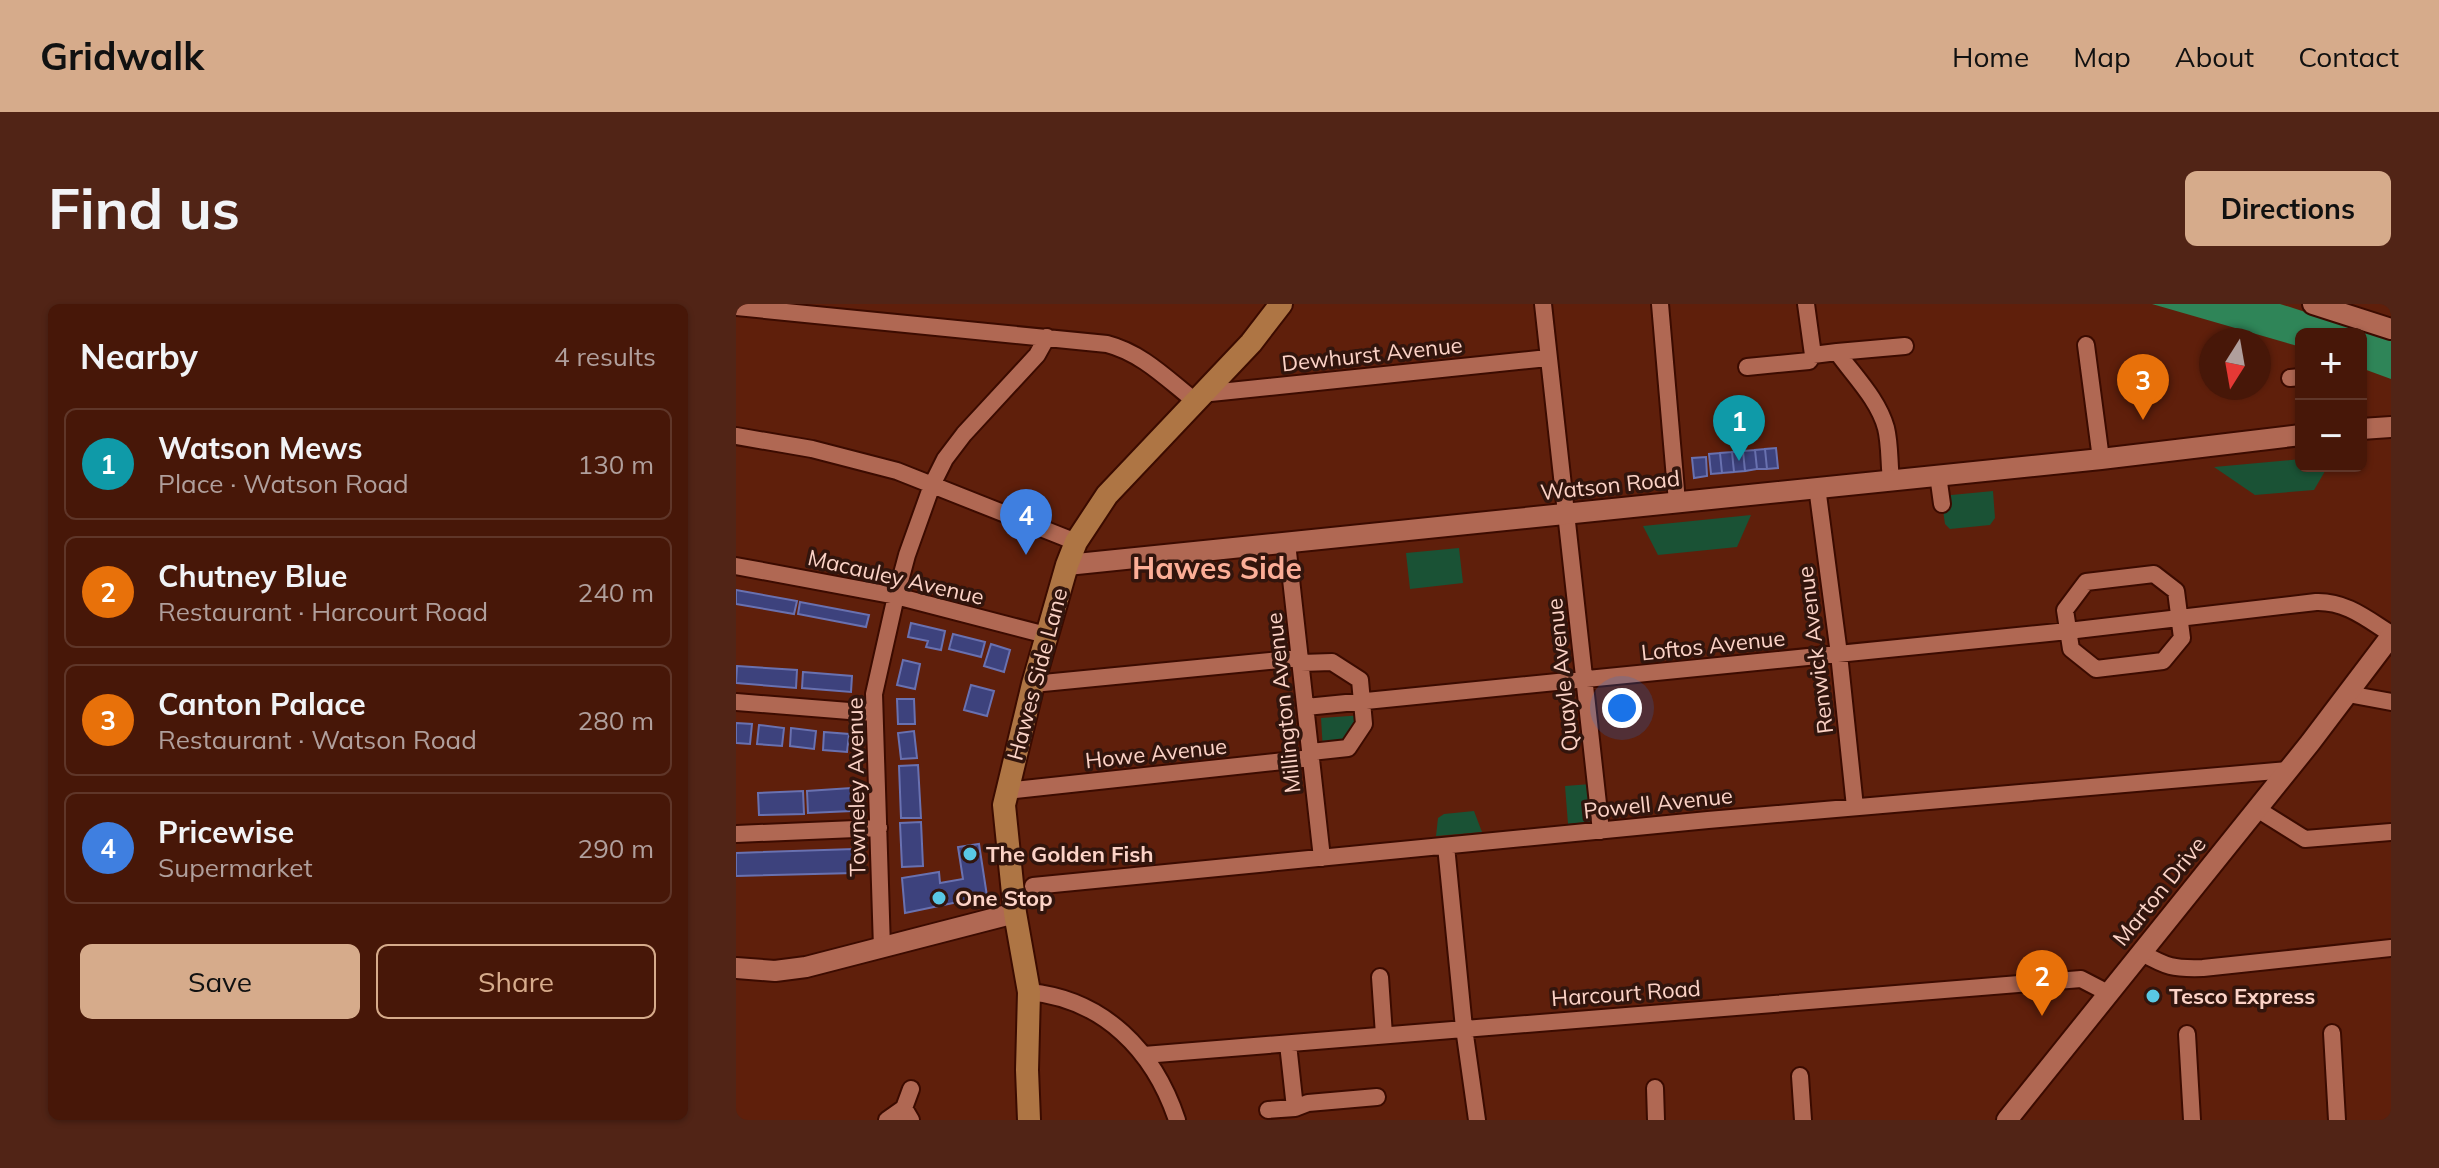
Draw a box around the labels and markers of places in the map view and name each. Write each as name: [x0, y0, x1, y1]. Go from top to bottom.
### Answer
pin: 3: [2117, 354, 2169, 420]
pin: 1: [1713, 395, 1765, 461]
pin: 4: [1000, 489, 1052, 555]
place label: The Golden Fish: [986, 840, 1154, 868]
marker: The Golden Fish: [961, 845, 979, 863]
place label: One Stop: [955, 884, 1053, 912]
marker: One Stop: [930, 889, 948, 907]
pin: 2: [2016, 950, 2068, 1016]
place label: Tesco Express: [2169, 982, 2315, 1010]
marker: Tesco Express: [2144, 987, 2162, 1005]

